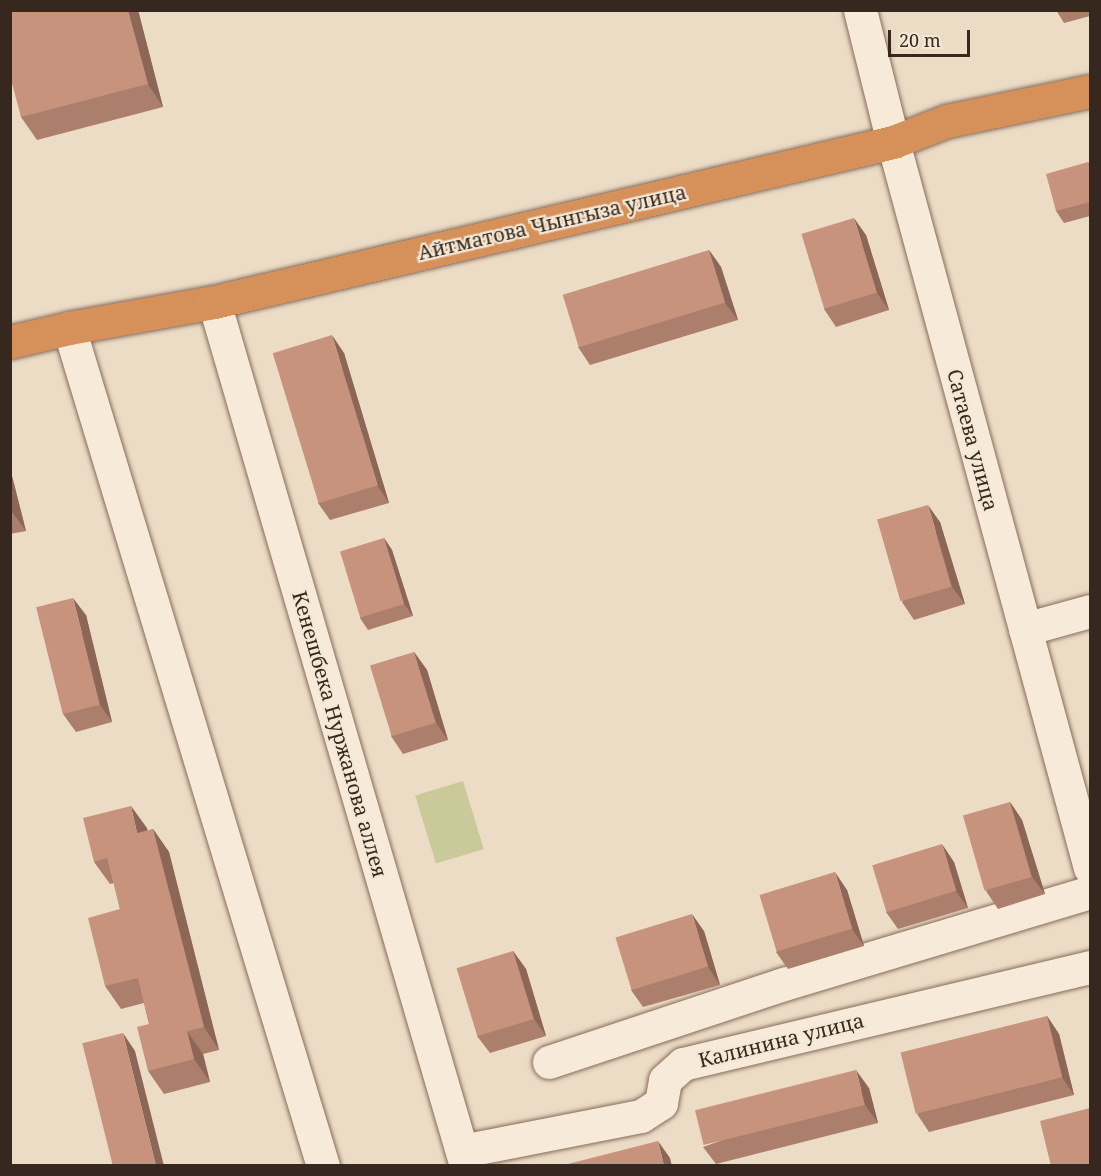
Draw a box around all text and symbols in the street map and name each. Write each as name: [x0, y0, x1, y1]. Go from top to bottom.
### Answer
scale bar: [891, 18, 974, 56]
text: 20 m: [899, 28, 941, 52]
street label: Айтматова Чынгыза улица: [416, 179, 688, 265]
street label: Сатаева улица: [943, 366, 1003, 514]
street label: Кенешбека Нуржанова аллея: [288, 588, 392, 880]
street label: Калинина улица: [696, 1008, 866, 1072]

